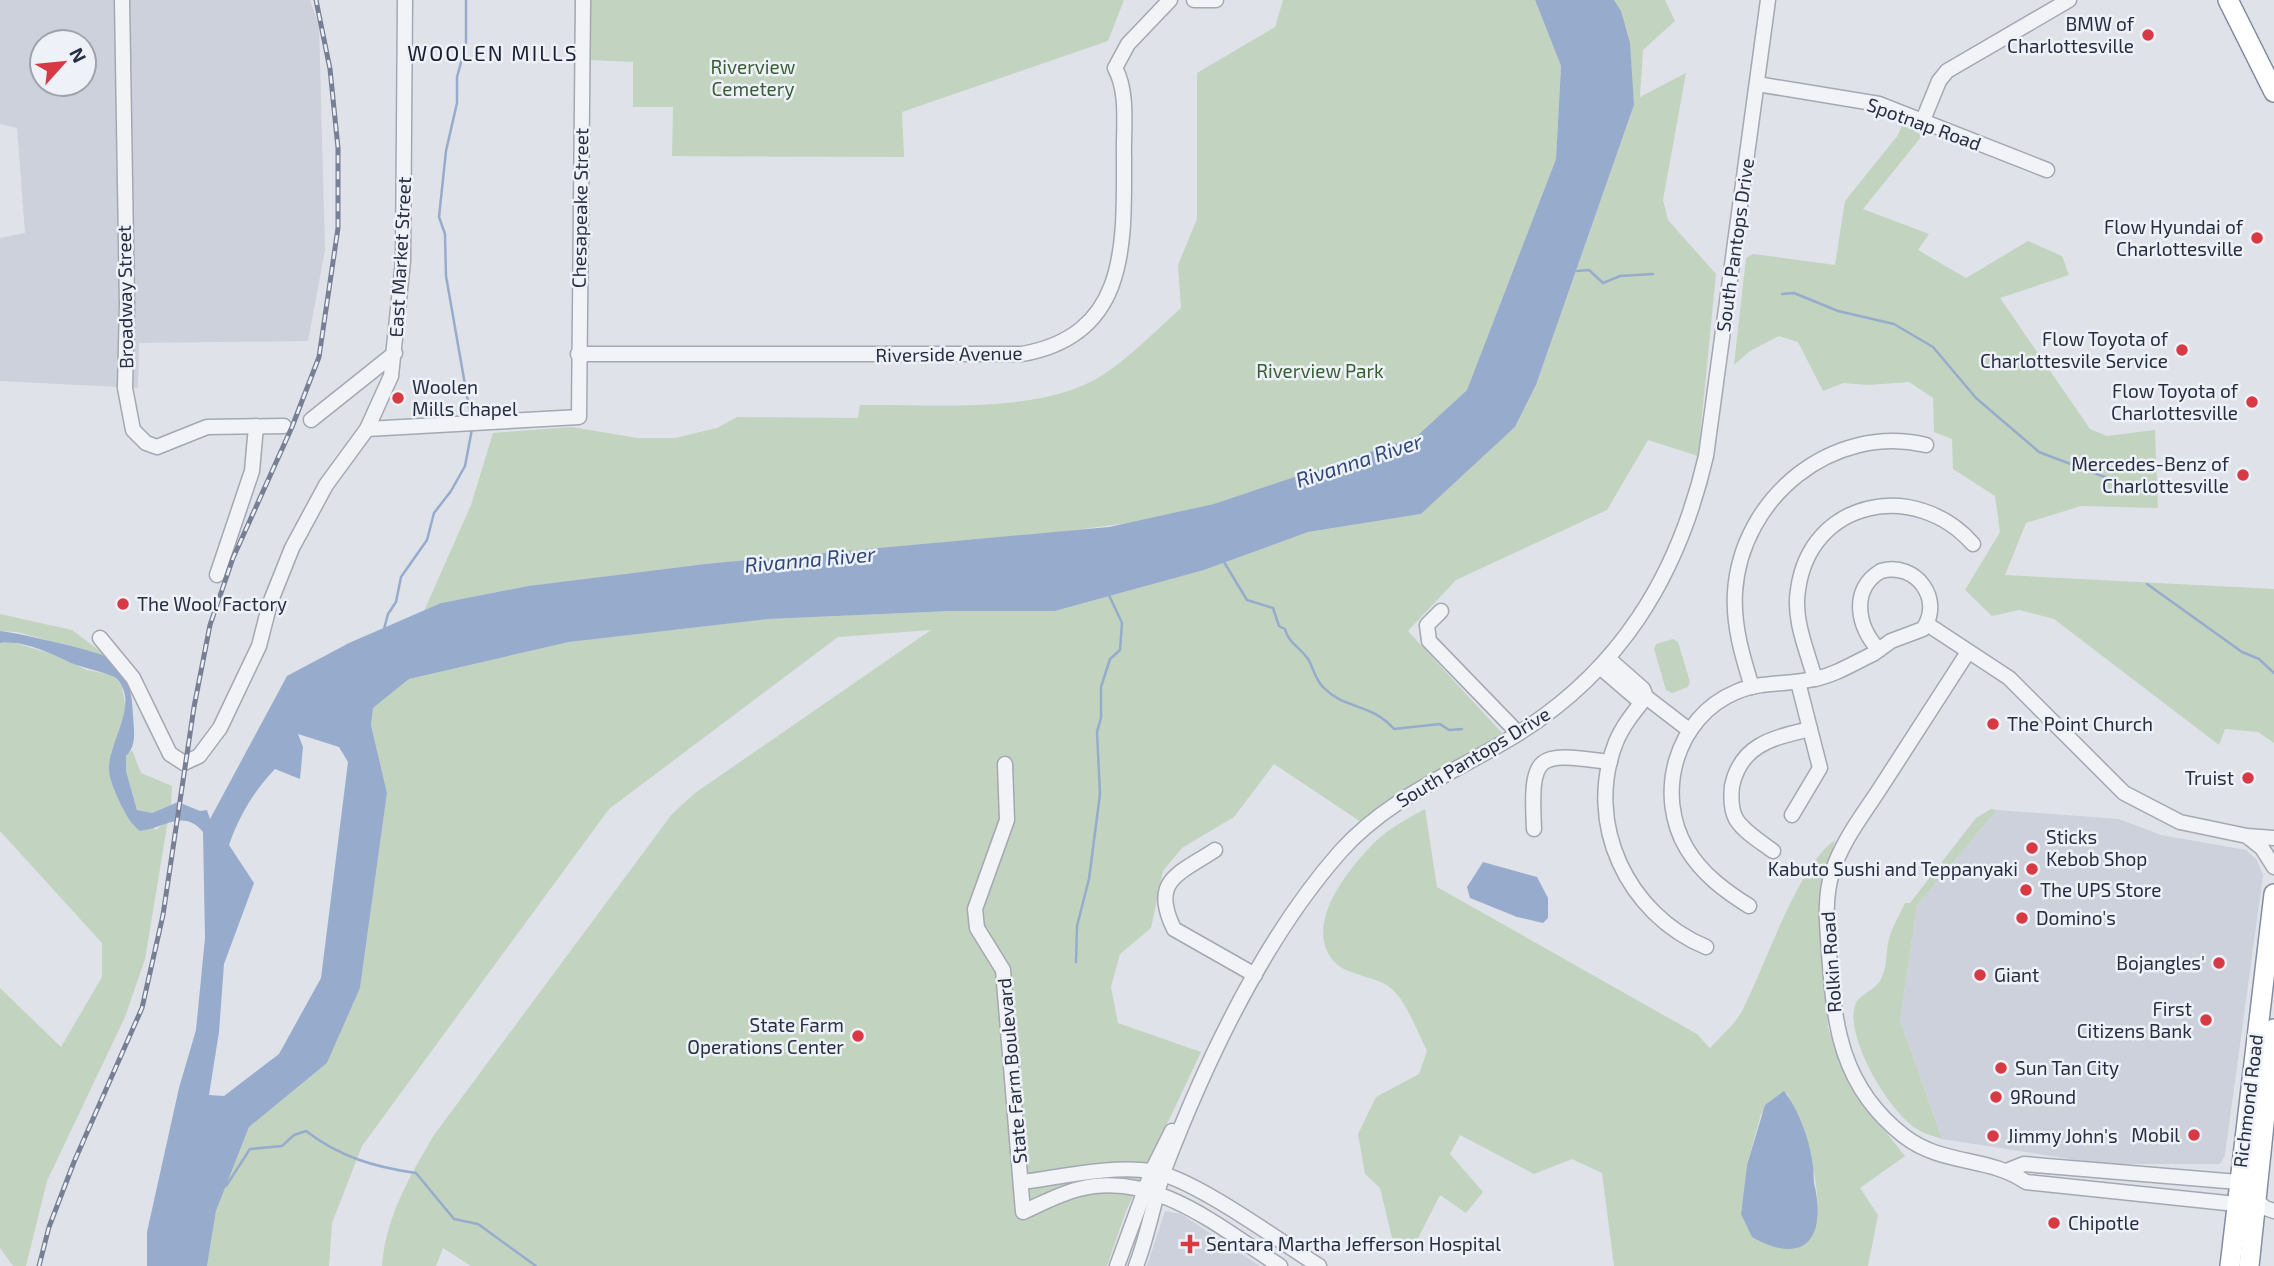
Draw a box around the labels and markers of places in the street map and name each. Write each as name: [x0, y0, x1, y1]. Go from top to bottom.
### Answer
place label: BMW of Charlottesville: [2007, 12, 2135, 57]
marker: BMW of Charlottesville: [2140, 27, 2156, 43]
place label: Flow Hyundai of Charlottesville: [2104, 215, 2244, 260]
marker: Flow Hyundai of Charlottesville: [2249, 230, 2265, 246]
place label: Flow Toyota of Charlottesvile Service: [1980, 327, 2169, 372]
marker: Flow Toyota of Charlottesvile Service: [2174, 342, 2190, 358]
place label: Woolen Mills Chapel: [412, 375, 518, 420]
place label: Flow Toyota of Charlottesville: [2111, 379, 2239, 424]
marker: Woolen Mills Chapel: [390, 390, 406, 406]
marker: Flow Toyota of Charlottesville: [2244, 394, 2260, 410]
place label: Mercedes-Benz of Charlottesville: [2071, 452, 2230, 497]
marker: Mercedes-Benz of Charlottesville: [2235, 467, 2251, 483]
place label: The Wool Factory: [137, 592, 287, 615]
marker: The Wool Factory: [115, 596, 131, 612]
place label: The Point Church: [2007, 712, 2153, 735]
marker: The Point Church: [1985, 716, 2001, 732]
place label: Truist: [2185, 766, 2234, 789]
marker: Truist: [2240, 770, 2256, 786]
place label: Sticks Kebob Shop: [2046, 825, 2147, 870]
marker: Sticks Kebob Shop: [2024, 840, 2040, 856]
place label: Kabuto Sushi and Teppanyaki: [1768, 857, 2018, 880]
marker: Kabuto Sushi and Teppanyaki: [2024, 861, 2040, 877]
place label: The UPS Store: [2040, 878, 2161, 901]
marker: The UPS Store: [2018, 882, 2034, 898]
place label: Domino's: [2036, 906, 2116, 929]
marker: Domino's: [2014, 910, 2030, 926]
place label: Bojangles': [2116, 951, 2205, 974]
marker: Bojangles': [2211, 955, 2227, 971]
place label: Giant: [1994, 963, 2039, 986]
marker: Giant: [1972, 967, 1988, 983]
place label: First Citizens Bank: [2077, 997, 2192, 1042]
marker: First Citizens Bank: [2198, 1012, 2214, 1028]
place label: State Farm Operations Center: [687, 1013, 844, 1058]
marker: State Farm Operations Center: [850, 1028, 866, 1044]
place label: Sun Tan City: [2015, 1056, 2119, 1079]
marker: Sun Tan City: [1993, 1060, 2009, 1076]
place label: 9Round: [2010, 1085, 2076, 1108]
marker: 9Round: [1988, 1089, 2004, 1105]
place label: Mobil: [2131, 1123, 2180, 1146]
place label: Jimmy John's: [2007, 1124, 2118, 1147]
marker: Mobil: [2186, 1127, 2202, 1143]
marker: Jimmy John's: [1985, 1128, 2001, 1144]
place label: Chipotle: [2068, 1211, 2139, 1234]
marker: Chipotle: [2046, 1215, 2062, 1231]
place label: Sentara Martha Jefferson Hospital: [1206, 1232, 1501, 1255]
marker: Sentara Martha Jefferson Hospital: [1180, 1234, 1200, 1254]

